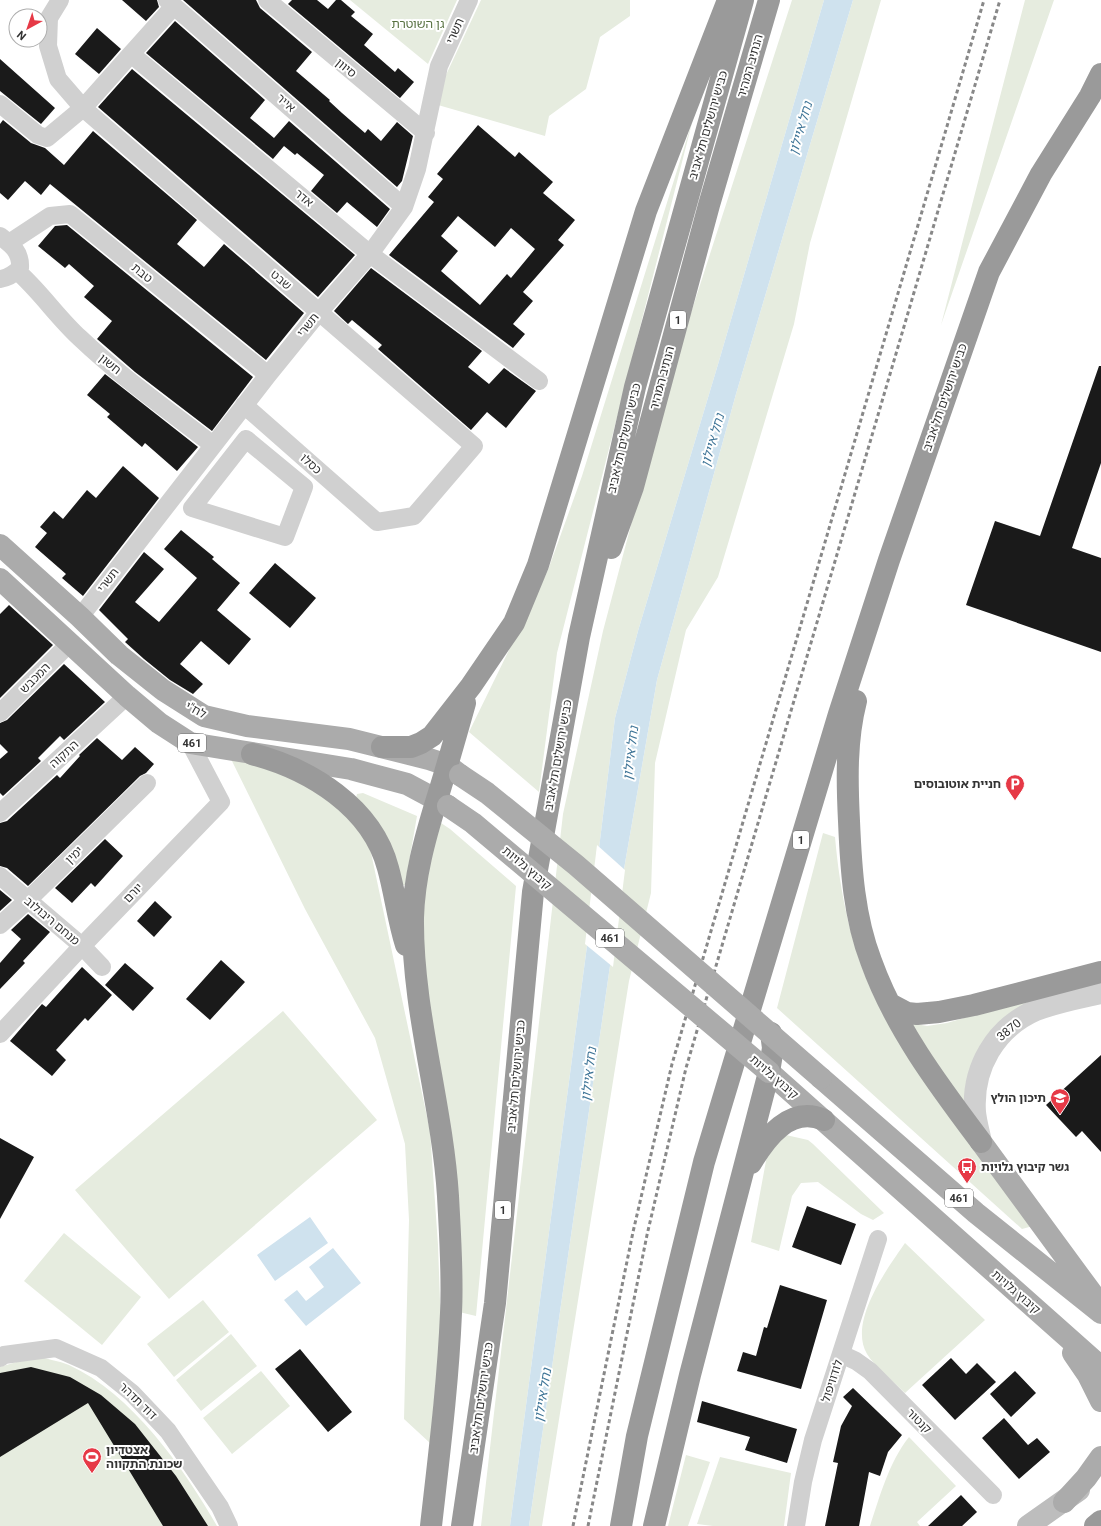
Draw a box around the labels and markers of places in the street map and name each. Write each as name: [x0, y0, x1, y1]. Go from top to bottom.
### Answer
parking icon: חניית אוטובוסים: [1004, 773, 1026, 801]
place label: חניית אוטובוסים: [914, 777, 1001, 791]
school or university icon: תיכון הולץ: [1049, 1087, 1071, 1115]
place label: תיכון הולץ: [990, 1091, 1046, 1105]
bus stop icon: גשר קיבוץ גלויות: [956, 1156, 978, 1184]
place label: גשר קיבוץ גלויות: [981, 1160, 1069, 1174]
place label: אצטדיון שכונת התקווה: [106, 1443, 182, 1471]
sports icon: אצטדיון שכונת התקווה: [81, 1446, 103, 1474]

